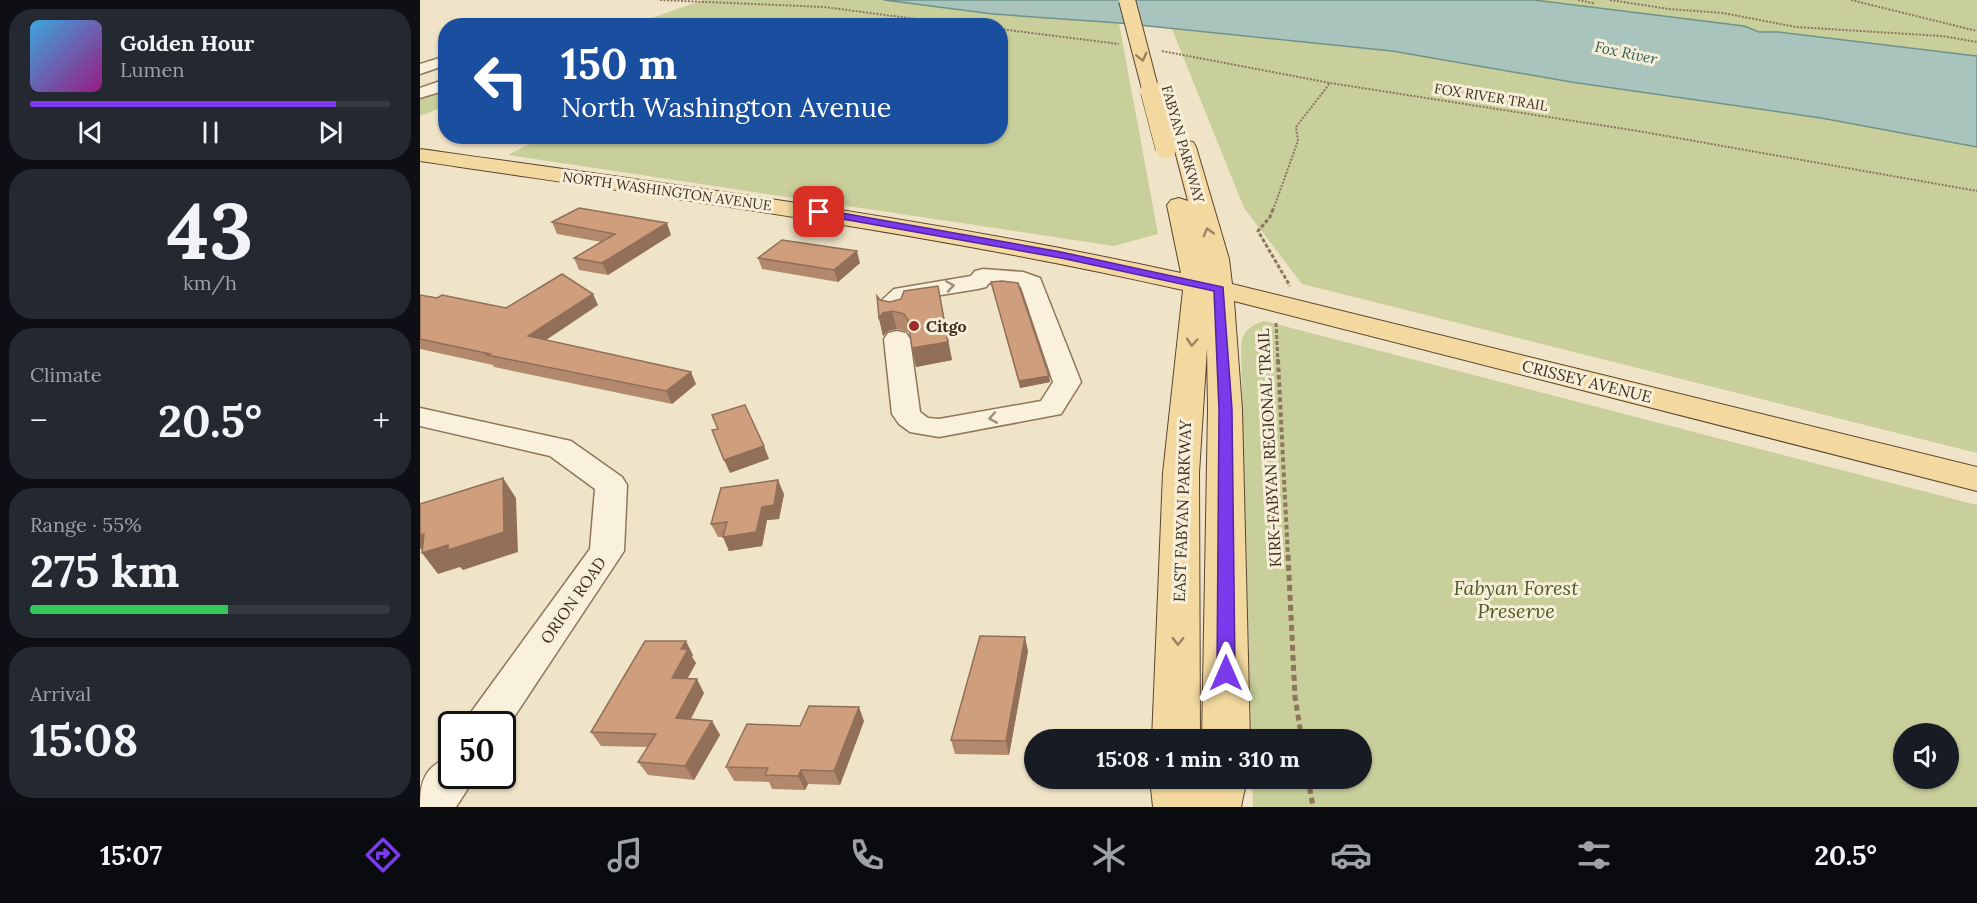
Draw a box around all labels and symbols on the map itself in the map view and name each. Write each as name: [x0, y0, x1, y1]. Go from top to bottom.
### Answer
water label: Fox River: [1593, 37, 1659, 68]
one-way arrow: [1135, 51, 1148, 61]
street label: FOX RIVER TRAIL: [1433, 79, 1549, 115]
street label: FABYAN PARKWAY: [1158, 83, 1209, 206]
street label: NORTH WASHINGTON AVENUE: [561, 167, 773, 215]
pin: [793, 186, 844, 237]
one-way arrow: [1203, 227, 1215, 238]
one-way arrow: [945, 280, 955, 293]
place label: Citgo: [926, 316, 967, 336]
marker: Citgo: [907, 319, 921, 333]
street label: KIRK-FABYAN REGIONAL TRAIL: [1253, 328, 1285, 568]
one-way arrow: [1186, 337, 1199, 346]
street label: CRISSEY AVENUE: [1520, 355, 1654, 407]
one-way arrow: [988, 412, 998, 424]
street label: EAST FABYAN PARKWAY: [1169, 419, 1195, 602]
street label: ORION ROAD: [536, 553, 610, 647]
park label: Fabyan Forest Preserve: [1454, 575, 1579, 623]
one-way arrow: [1171, 637, 1184, 646]
position arrow: [1194, 641, 1258, 705]
speed limit sign: 50: [438, 711, 516, 789]

